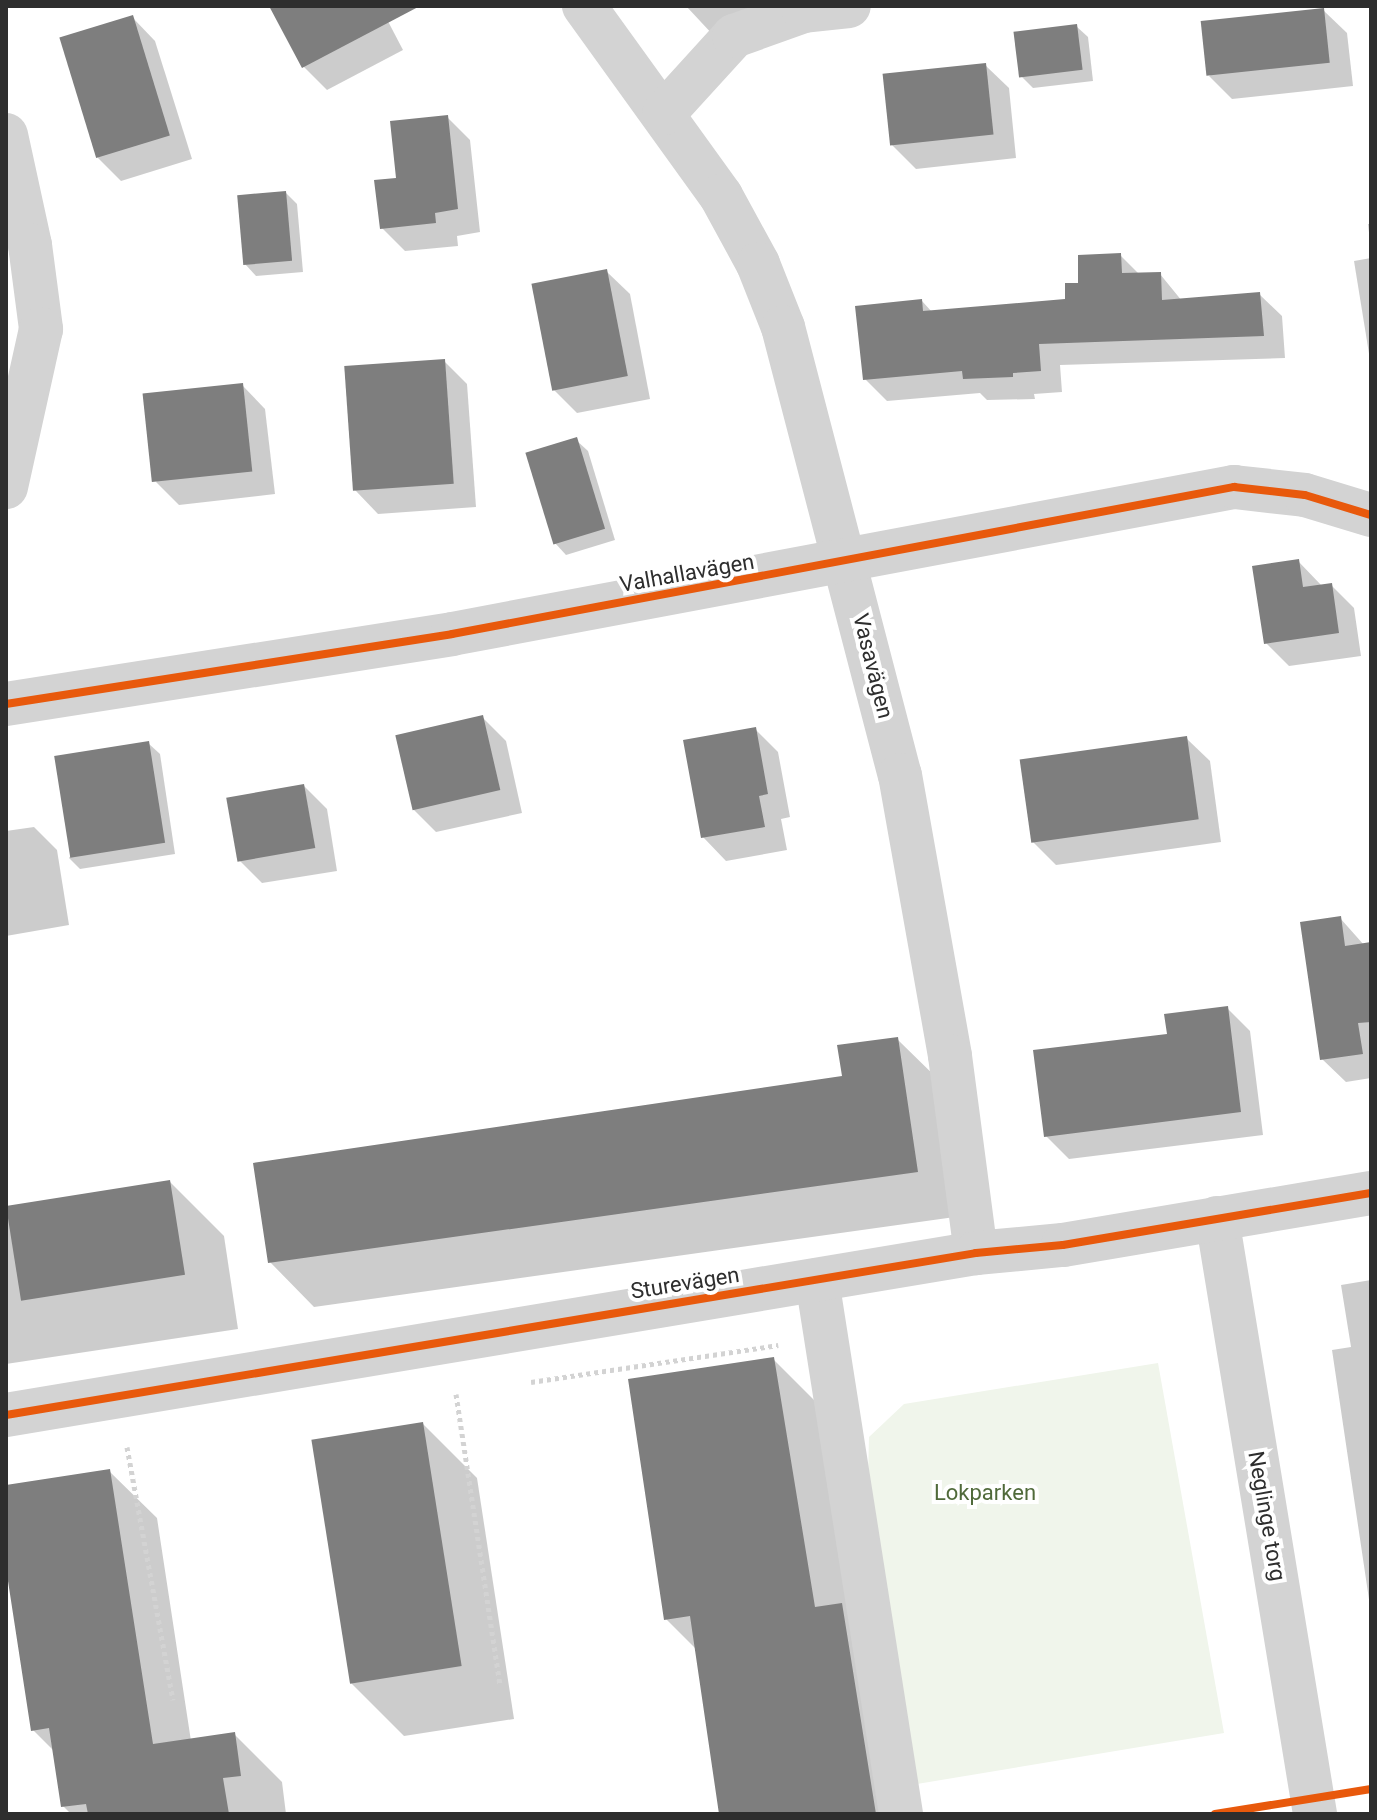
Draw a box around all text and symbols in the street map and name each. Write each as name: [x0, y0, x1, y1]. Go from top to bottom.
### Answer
street label: Valhallavägen: [618, 548, 756, 598]
street label: Vasavägen: [847, 611, 899, 721]
street label: Sturevägen: [629, 1261, 741, 1305]
street label: Neglinge torg: [1243, 1449, 1291, 1583]
park label: Lokparken: [934, 1480, 1036, 1506]

